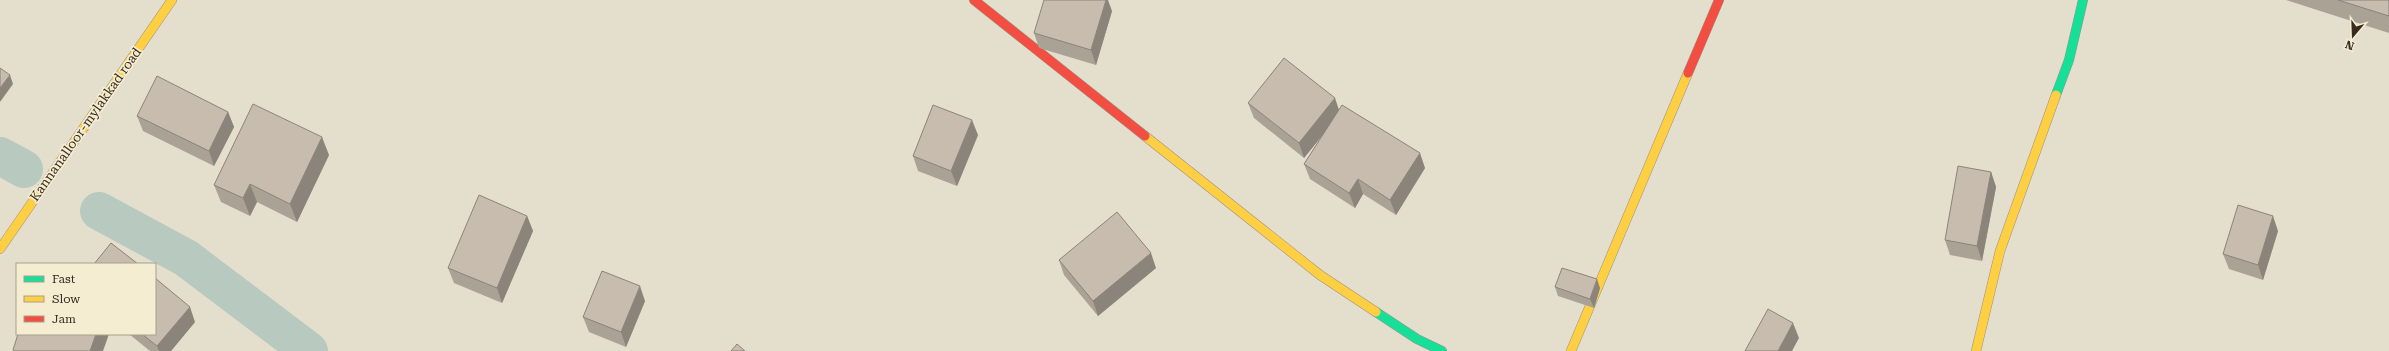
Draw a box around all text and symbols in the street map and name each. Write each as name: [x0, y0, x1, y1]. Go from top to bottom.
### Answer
north arrow: [2333, 16, 2373, 56]
text: N: [2343, 37, 2356, 53]
street label: Kannanalloor-mylakkad road: [27, 44, 145, 204]
legend: [16, 263, 156, 335]
text: Fast: [52, 272, 76, 286]
text: Slow: [52, 292, 80, 306]
text: Jam: [52, 312, 76, 326]

